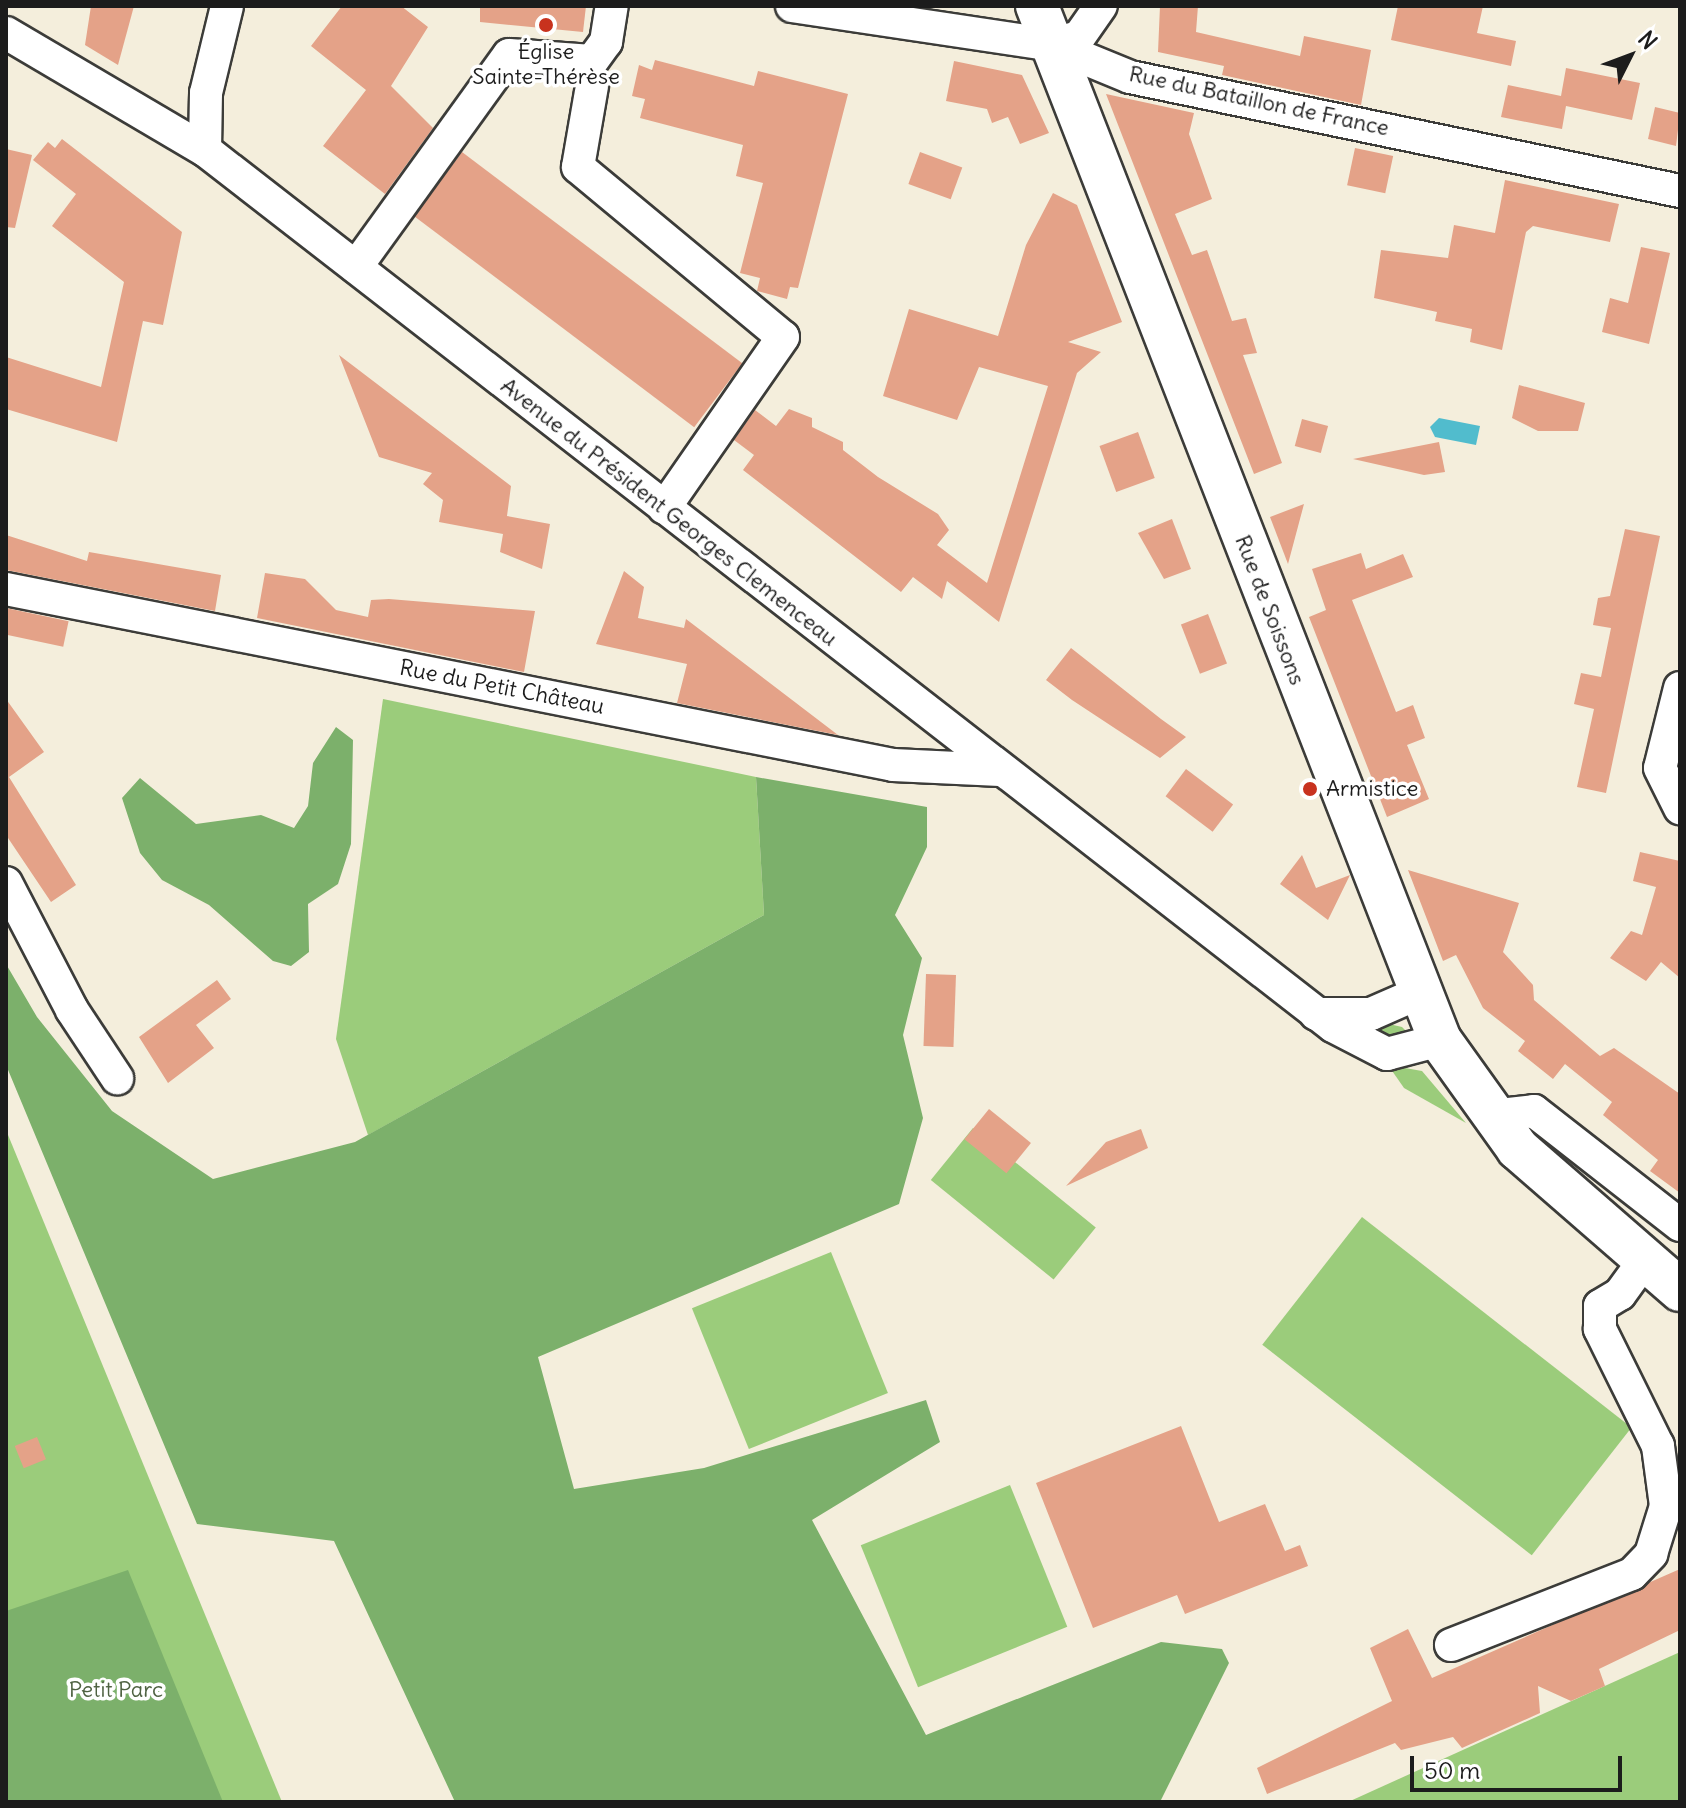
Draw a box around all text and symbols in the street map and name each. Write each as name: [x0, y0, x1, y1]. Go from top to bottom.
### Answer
marker: Église Sainte-Thérèse: [537, 16, 555, 34]
north arrow: [1590, 16, 1670, 96]
text: N: [1632, 25, 1663, 55]
place label: Église Sainte-Thérèse: [472, 38, 620, 90]
street label: Rue du Bataillon de France: [1127, 61, 1391, 141]
street label: Avenue du Président Georges Clemenceau: [496, 372, 842, 652]
street label: Rue de Soissons: [1229, 531, 1311, 689]
street label: Rue du Petit Château: [397, 654, 607, 720]
place label: Armistice: [1326, 776, 1418, 802]
marker: Armistice: [1301, 780, 1319, 798]
park label: Petit Parc: [69, 1677, 163, 1703]
scale bar: [1414, 1740, 1626, 1790]
text: 50 m: [1424, 1755, 1480, 1785]

